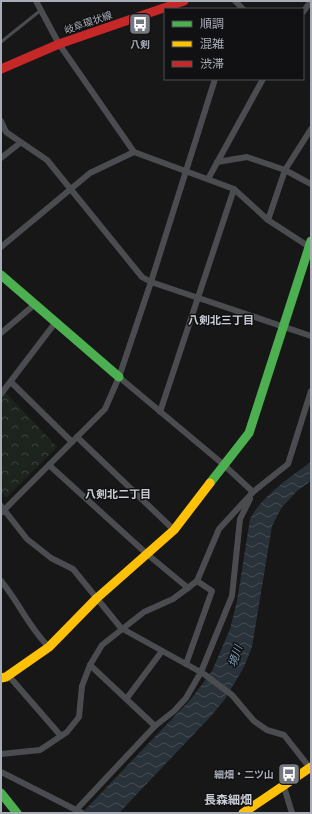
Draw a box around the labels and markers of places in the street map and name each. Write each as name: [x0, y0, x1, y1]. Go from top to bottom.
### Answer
bus stop icon: 八剣: [127, 11, 153, 37]
place label: 八剣: [130, 38, 150, 50]
bus stop icon: 細畑・二ツ山: [276, 761, 302, 787]
place label: 細畑・二ツ山: [214, 768, 274, 780]

